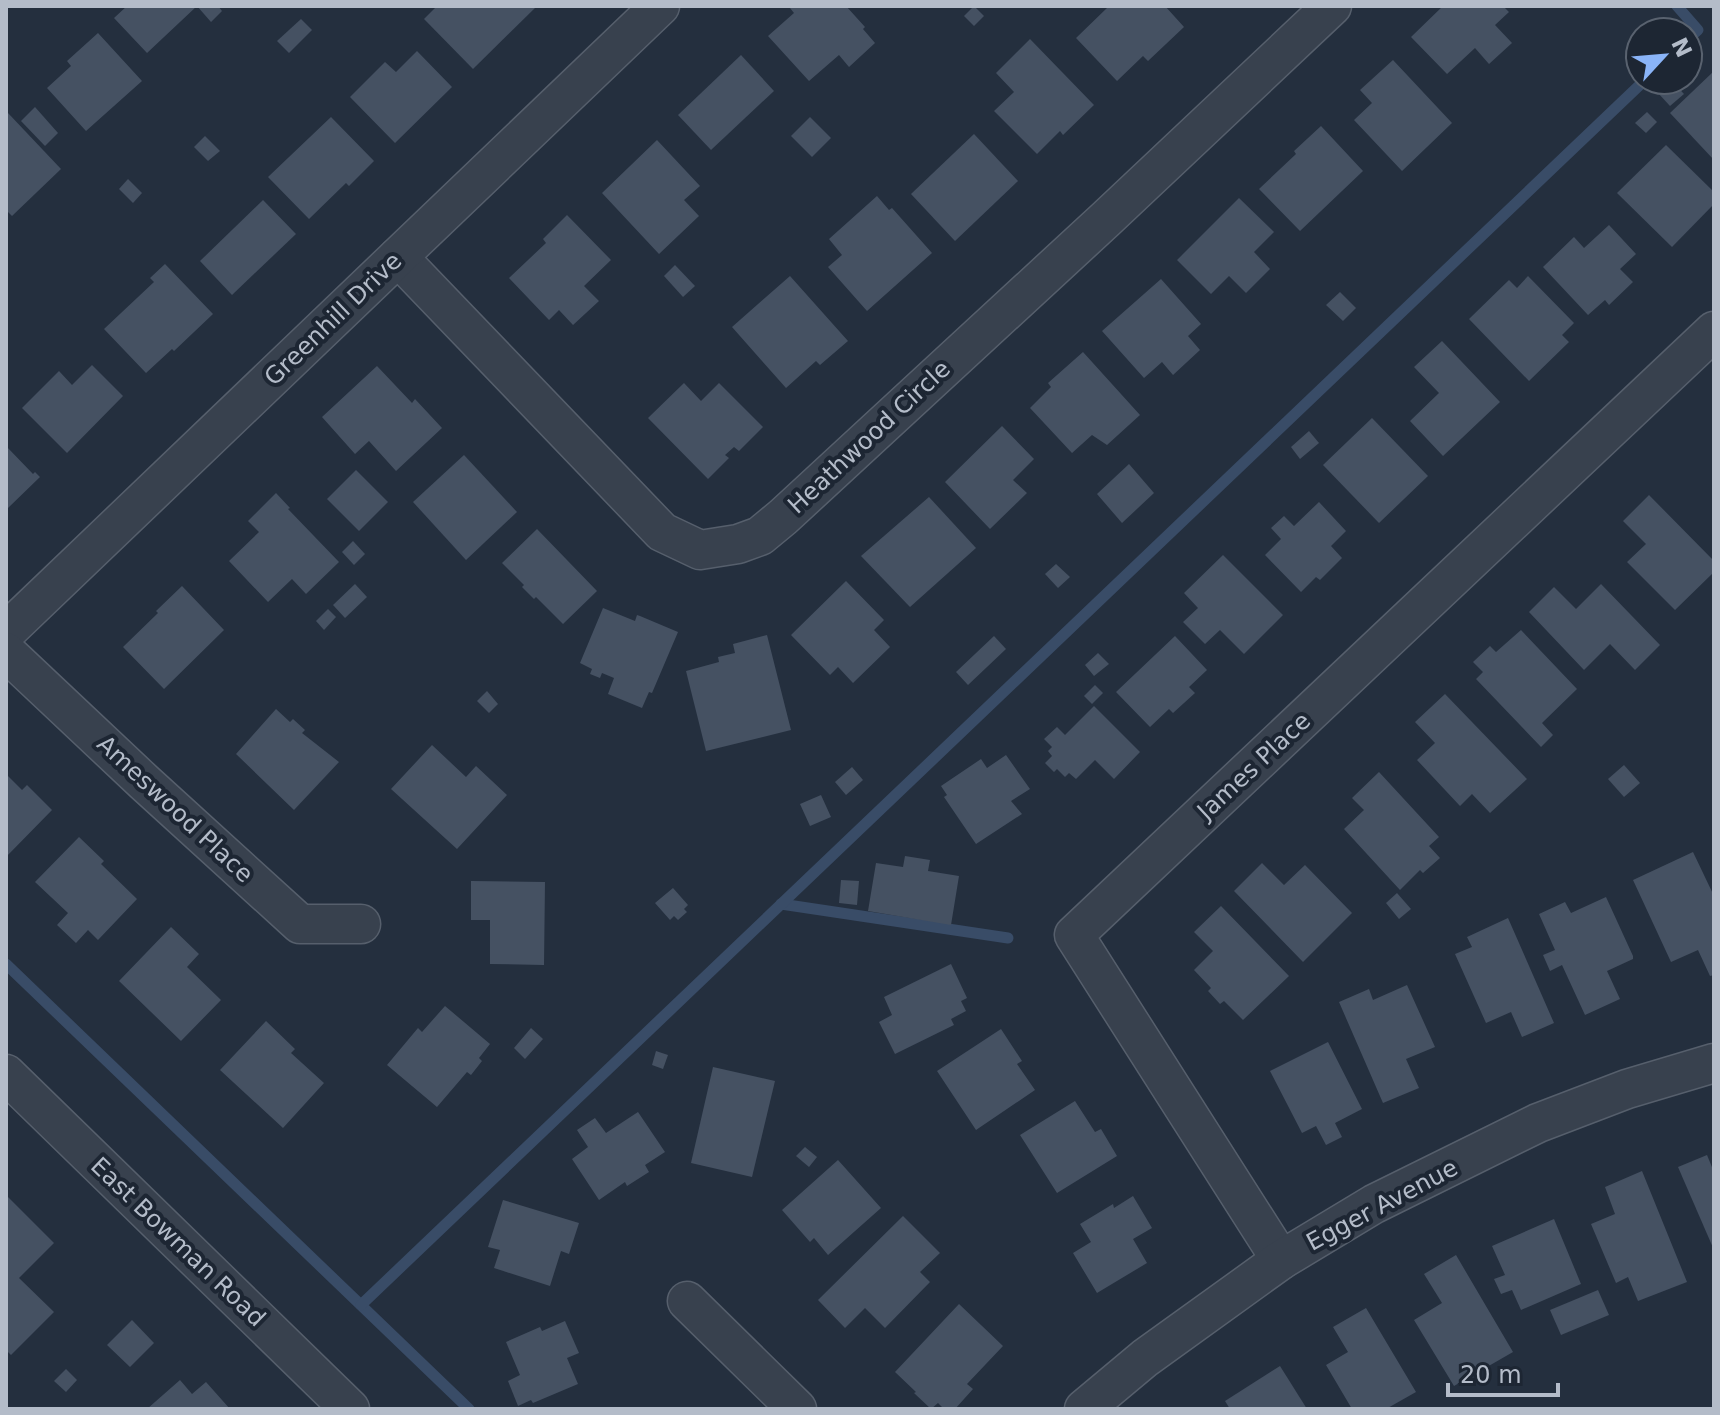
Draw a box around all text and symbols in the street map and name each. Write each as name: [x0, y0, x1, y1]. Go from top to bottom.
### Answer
north arrow: [1624, 16, 1704, 96]
text: N: [1666, 34, 1697, 61]
street label: Greenhill Drive: [259, 247, 407, 391]
street label: Heathwood Circle: [782, 355, 956, 519]
street label: James Place: [1190, 707, 1316, 827]
street label: Ameswood Place: [91, 730, 259, 888]
street label: East Bowman Road: [85, 1152, 271, 1332]
street label: Egger Avenue: [1302, 1153, 1462, 1257]
scale bar: [1448, 1347, 1558, 1397]
text: 20 m: [1460, 1361, 1522, 1389]

